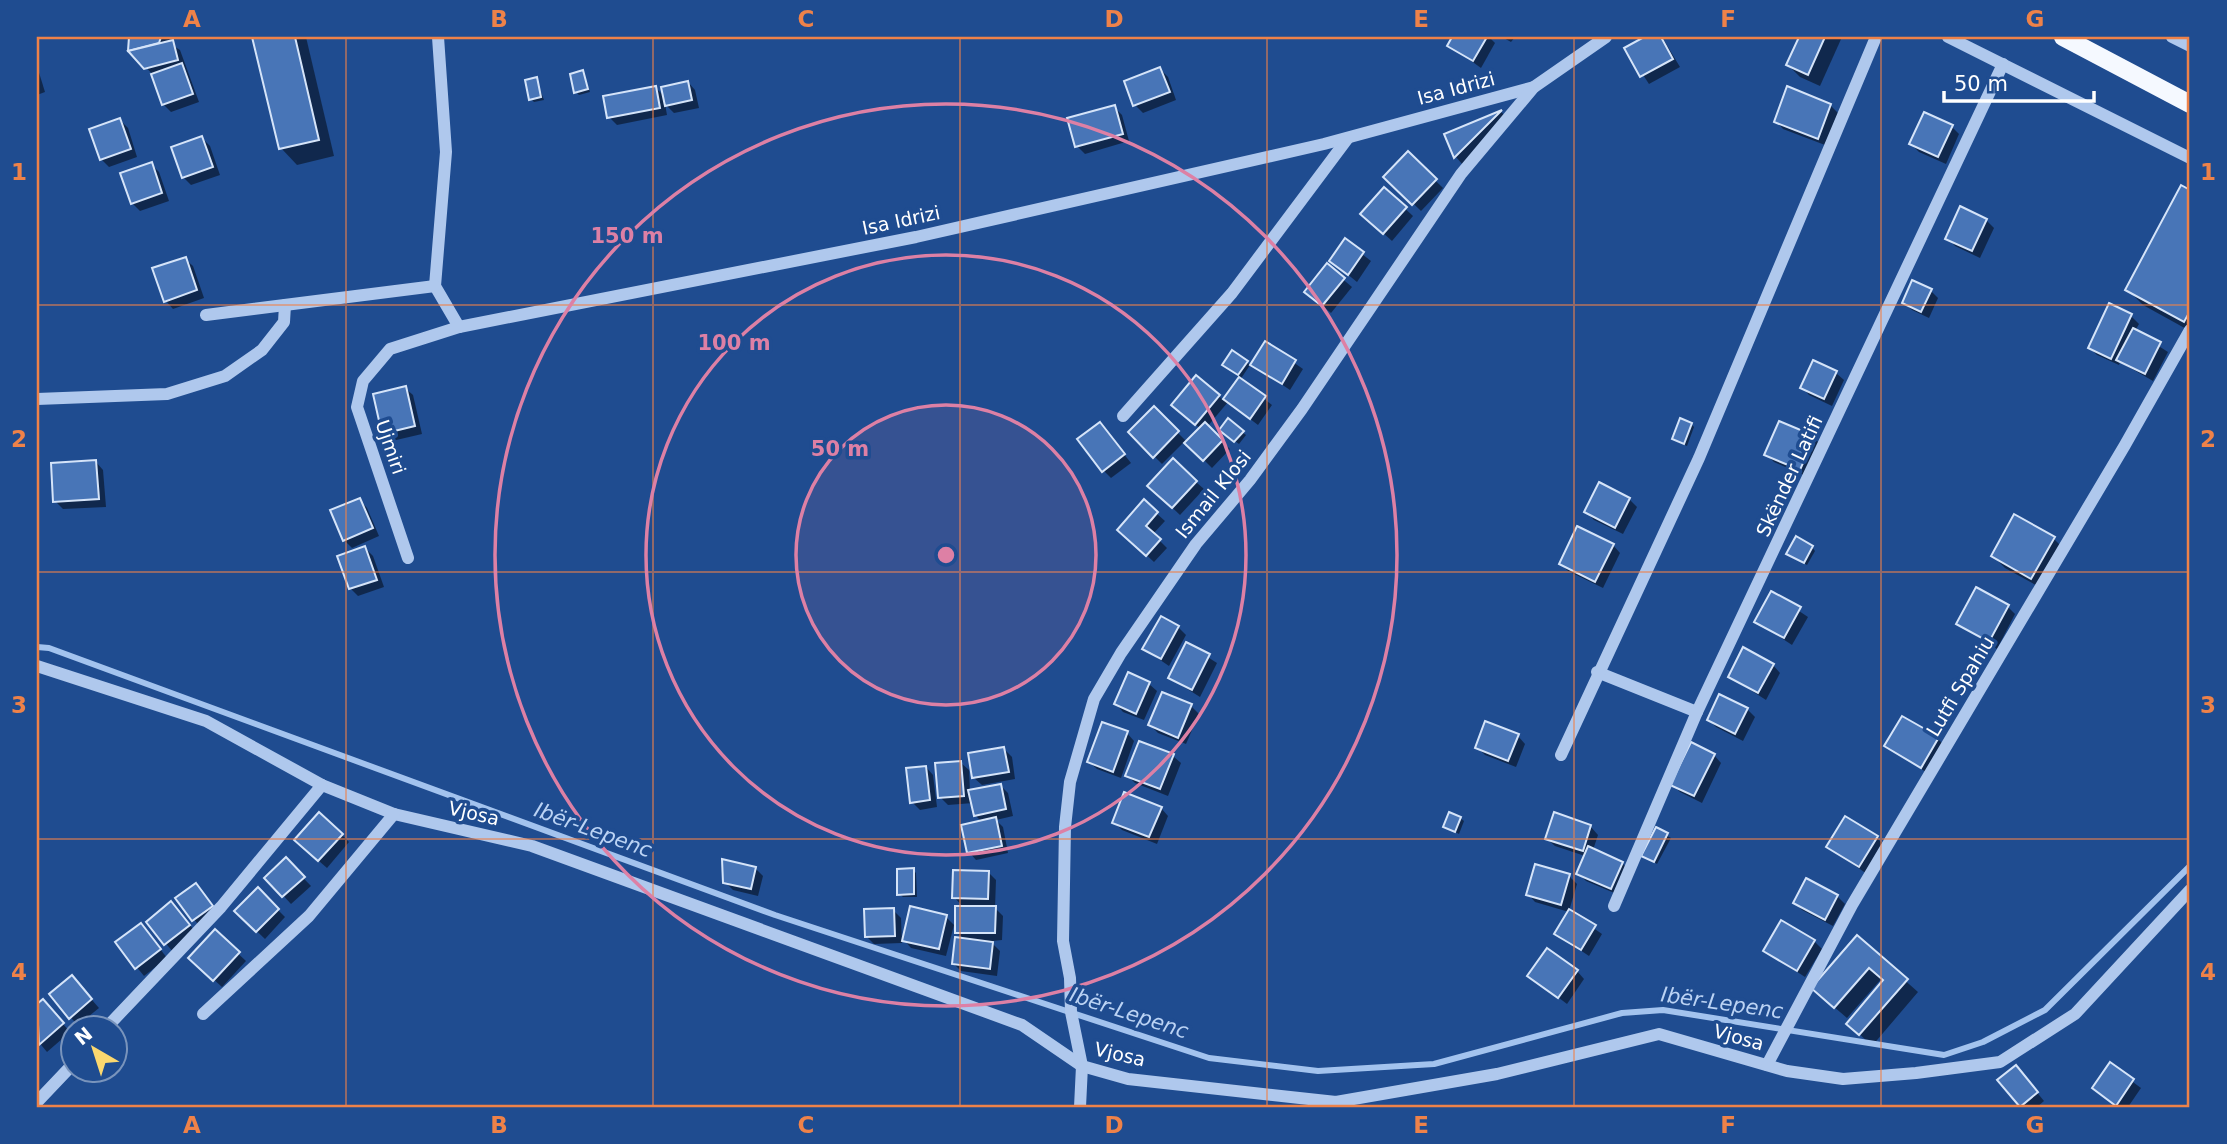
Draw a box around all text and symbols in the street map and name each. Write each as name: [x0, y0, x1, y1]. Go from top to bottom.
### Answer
text: A: [183, 6, 201, 32]
text: B: [490, 6, 508, 32]
text: C: [798, 6, 814, 32]
text: D: [1104, 6, 1124, 32]
text: E: [1413, 6, 1429, 32]
text: F: [1720, 6, 1736, 32]
text: G: [2026, 6, 2044, 32]
scale bar: [1944, 60, 2094, 104]
street label: Isa Idrizi: [1415, 67, 1497, 109]
text: 50 m: [1954, 72, 2008, 96]
text: 1: [11, 159, 27, 185]
text: 1: [2200, 159, 2216, 185]
street label: Isa Idrizi: [860, 201, 942, 239]
text: 150 m: [590, 224, 664, 248]
text: 100 m: [697, 331, 771, 355]
street label: Skënder Latifi: [1751, 412, 1827, 540]
street label: Ujmiri: [371, 417, 411, 477]
text: 2: [11, 426, 27, 452]
text: 2: [2200, 426, 2216, 452]
text: 50 m: [811, 437, 869, 461]
street label: Ismail Klosi: [1171, 446, 1255, 542]
centre of rings: [934, 543, 958, 567]
street label: Lutfi Spahiu: [1921, 632, 1999, 740]
text: 3: [11, 692, 27, 718]
text: 3: [2200, 692, 2216, 718]
street label: Vjosa: [446, 796, 502, 830]
water label: Ibër-Lepenc: [531, 798, 655, 863]
text: 4: [11, 959, 27, 985]
text: 4: [2200, 959, 2216, 985]
water label: Ibër-Lepenc: [1067, 983, 1192, 1044]
water label: Ibër-Lepenc: [1659, 983, 1785, 1024]
north arrow: [60, 1014, 130, 1084]
street label: Vjosa: [1711, 1019, 1767, 1055]
text: N: [70, 1022, 96, 1049]
street label: Vjosa: [1092, 1037, 1148, 1071]
text: A: [183, 1112, 201, 1138]
text: B: [490, 1112, 508, 1138]
text: C: [798, 1112, 814, 1138]
text: D: [1104, 1112, 1124, 1138]
text: E: [1413, 1112, 1429, 1138]
text: F: [1720, 1112, 1736, 1138]
text: G: [2026, 1112, 2044, 1138]

